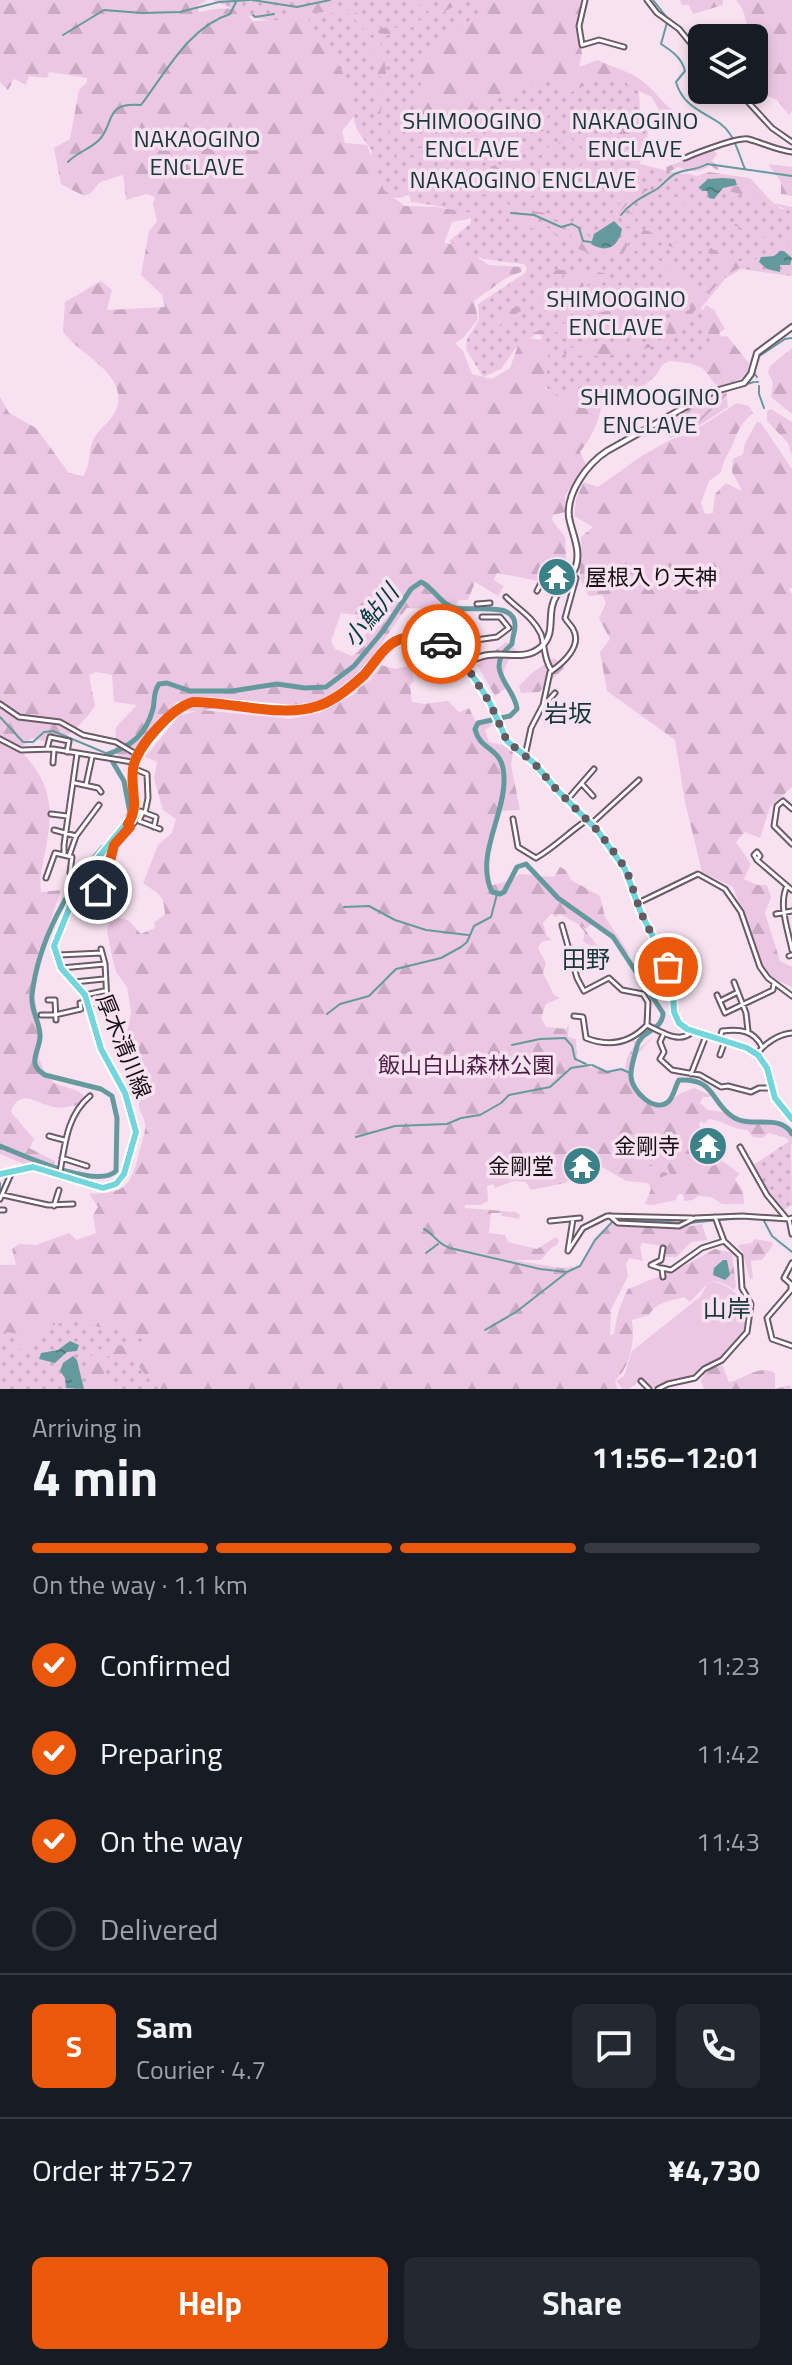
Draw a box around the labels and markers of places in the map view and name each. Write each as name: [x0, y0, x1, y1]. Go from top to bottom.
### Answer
temple icon: 屋根入り天神: [536, 556, 578, 598]
place label: 屋根入り天神: [585, 560, 717, 594]
pin: [64, 856, 132, 924]
pin: [634, 933, 702, 1001]
temple icon: 金剛寺: [687, 1125, 729, 1167]
place label: 金剛寺: [614, 1129, 680, 1163]
temple icon: 金剛堂: [561, 1145, 603, 1187]
place label: 金剛堂: [488, 1149, 554, 1183]

